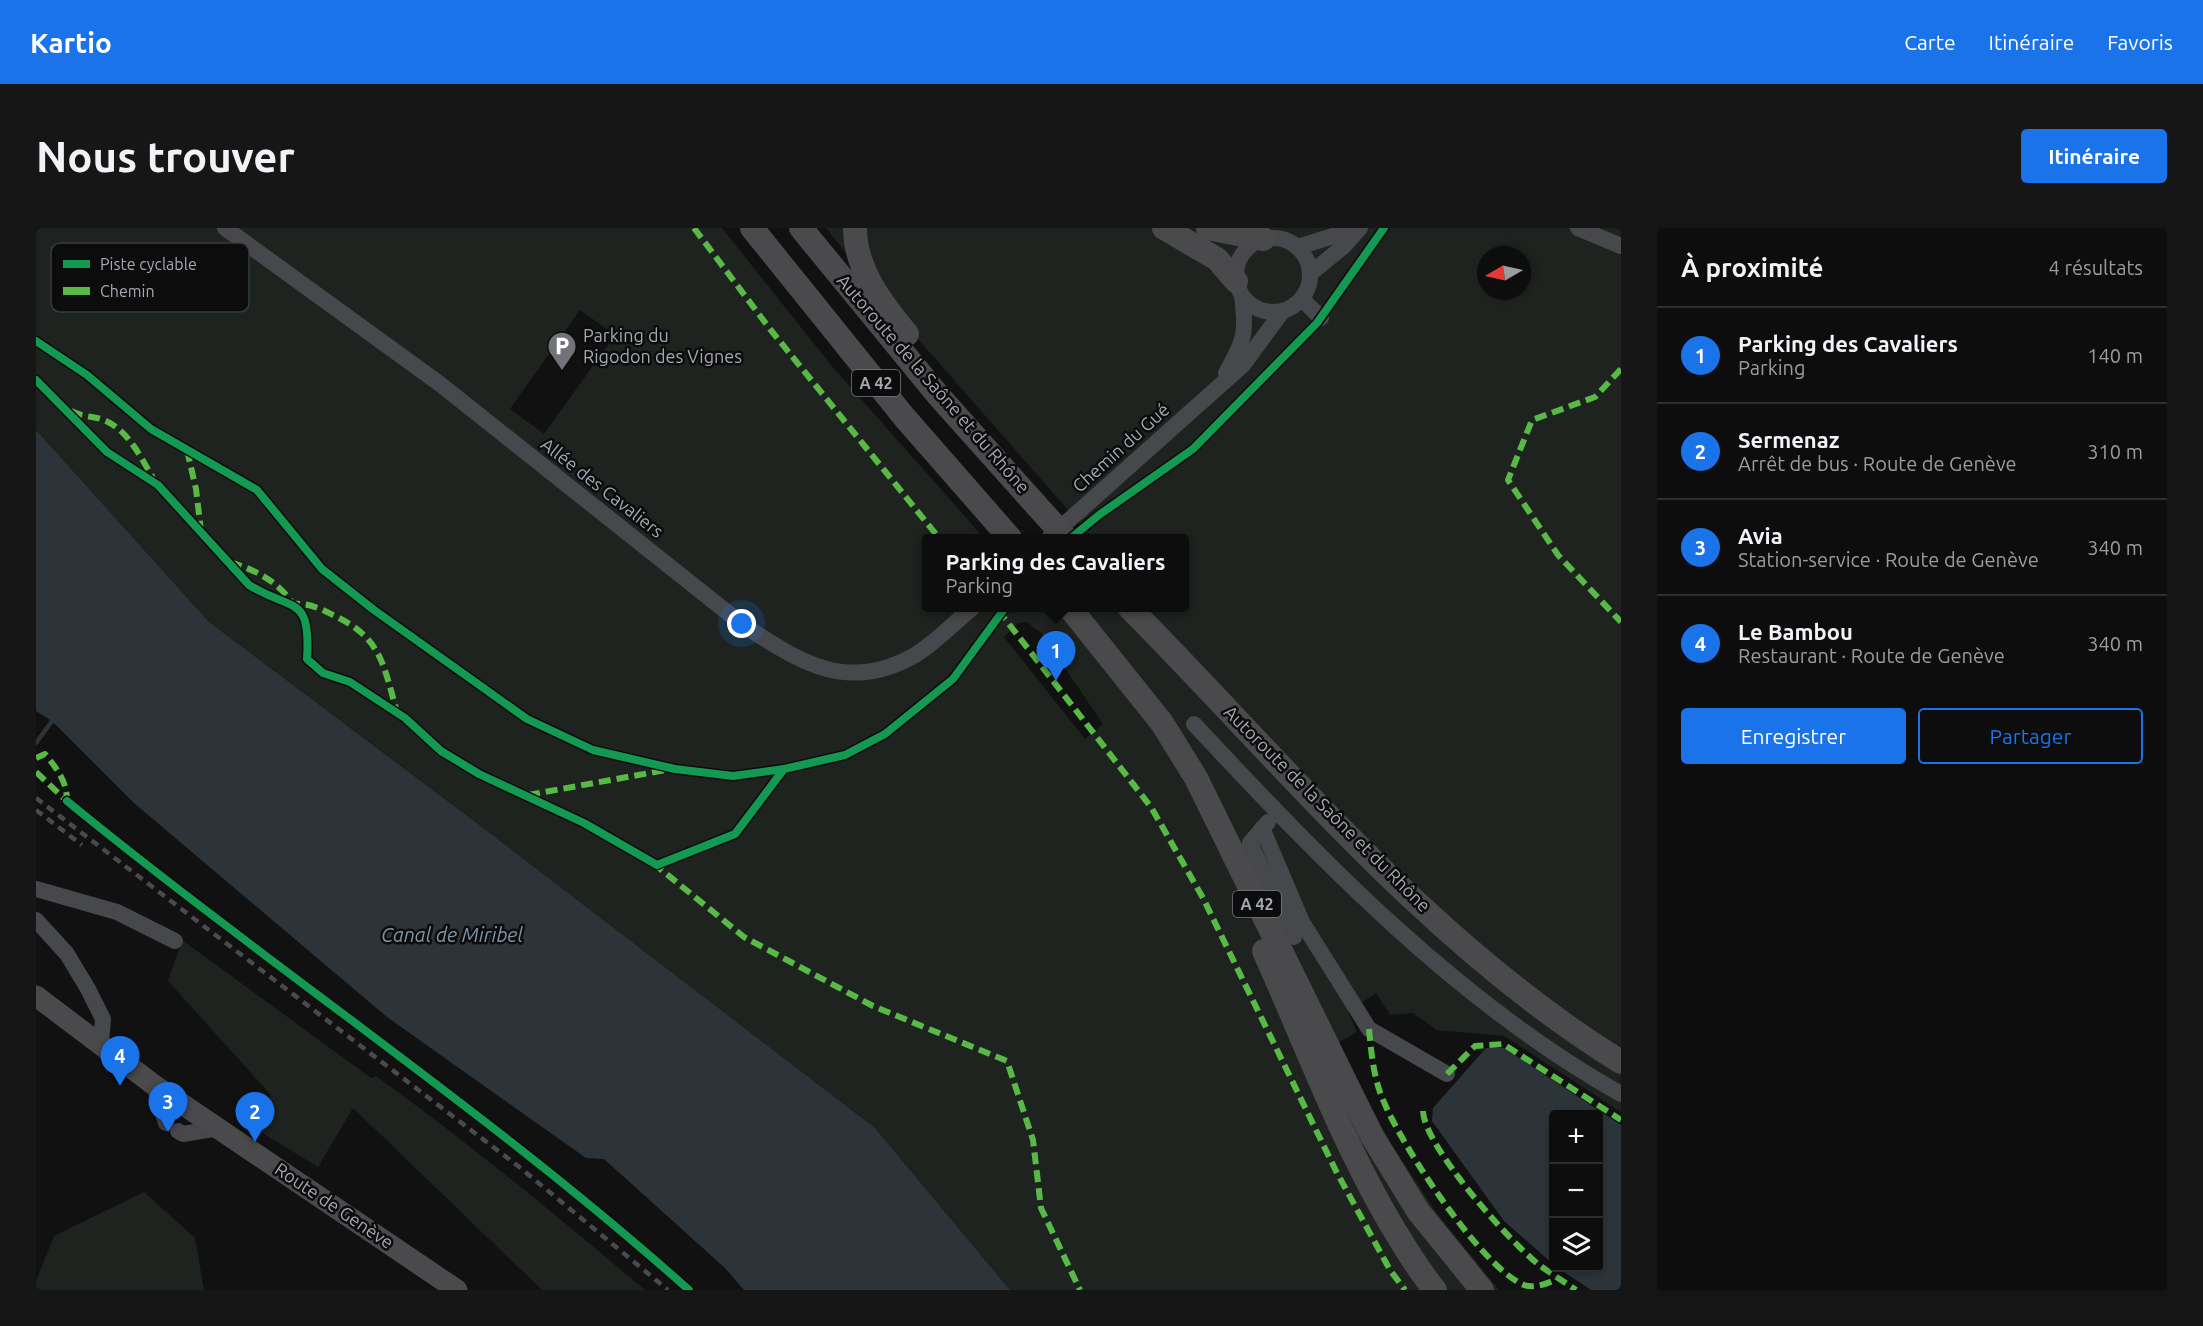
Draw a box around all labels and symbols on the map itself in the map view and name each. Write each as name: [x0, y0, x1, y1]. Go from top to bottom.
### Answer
legend: [51, 243, 249, 312]
north arrow: [1477, 246, 1531, 300]
text: Piste cyclable: [100, 255, 197, 273]
street label: Autoroute de la Saône et du Rhône: [833, 270, 1034, 497]
text: Chemin: [100, 282, 155, 300]
place label: Parking du Rigodon des Vignes: [583, 325, 742, 366]
parking icon: Parking du Rigodon des Vignes: [546, 330, 578, 372]
road number: A 42: [852, 370, 900, 396]
street label: Chemin du Gué: [1068, 399, 1173, 496]
street label: Allée des Cavaliers: [538, 433, 668, 541]
your location: [727, 609, 756, 638]
pin: 1: [1036, 632, 1076, 681]
street label: Autoroute de la Saône et du Rhône: [1221, 701, 1435, 915]
road number: A 42: [1233, 891, 1281, 917]
water label: Canal de Miribel: [381, 923, 523, 946]
pin: 4: [100, 1036, 140, 1086]
pin: 3: [148, 1082, 188, 1132]
pin: 2: [236, 1092, 274, 1142]
street label: Route de Genève: [272, 1158, 398, 1252]

